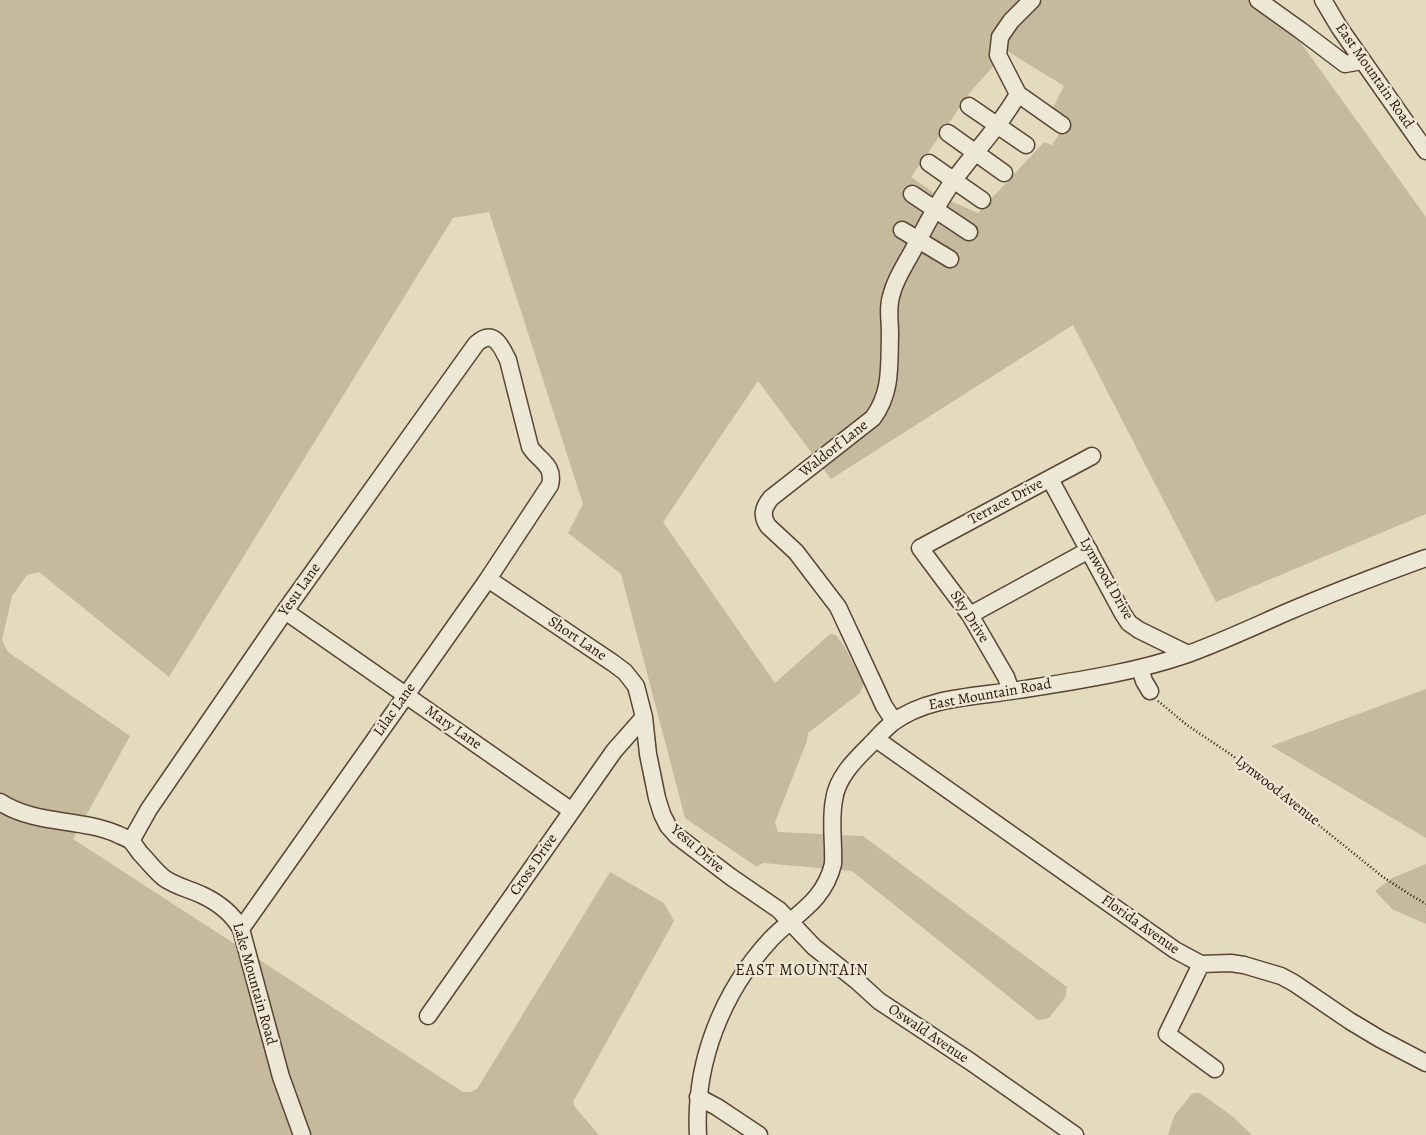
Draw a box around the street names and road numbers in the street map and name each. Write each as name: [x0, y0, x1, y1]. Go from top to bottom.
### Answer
street label: East Mountain Road: [1331, 20, 1417, 132]
street label: Waldorf Lane: [796, 417, 872, 481]
street label: Terrace Drive: [966, 475, 1046, 529]
street label: Lynwood Drive: [1075, 535, 1137, 623]
street label: Yesu Lane: [275, 560, 325, 620]
street label: Sky Drive: [945, 588, 993, 646]
street label: Short Lane: [544, 613, 610, 665]
street label: East Mountain Road: [927, 675, 1053, 715]
street label: Lilac Lane: [370, 680, 420, 740]
street label: Mary Lane: [421, 702, 485, 754]
street label: Lynwood Avenue: [1231, 752, 1323, 830]
street label: Yesu Drive: [667, 821, 727, 877]
street label: Cross Drive: [506, 831, 562, 899]
street label: Florida Avenue: [1097, 891, 1183, 959]
street label: Lake Mountain Road: [228, 921, 280, 1047]
street label: Oswald Avenue: [884, 1001, 972, 1067]

